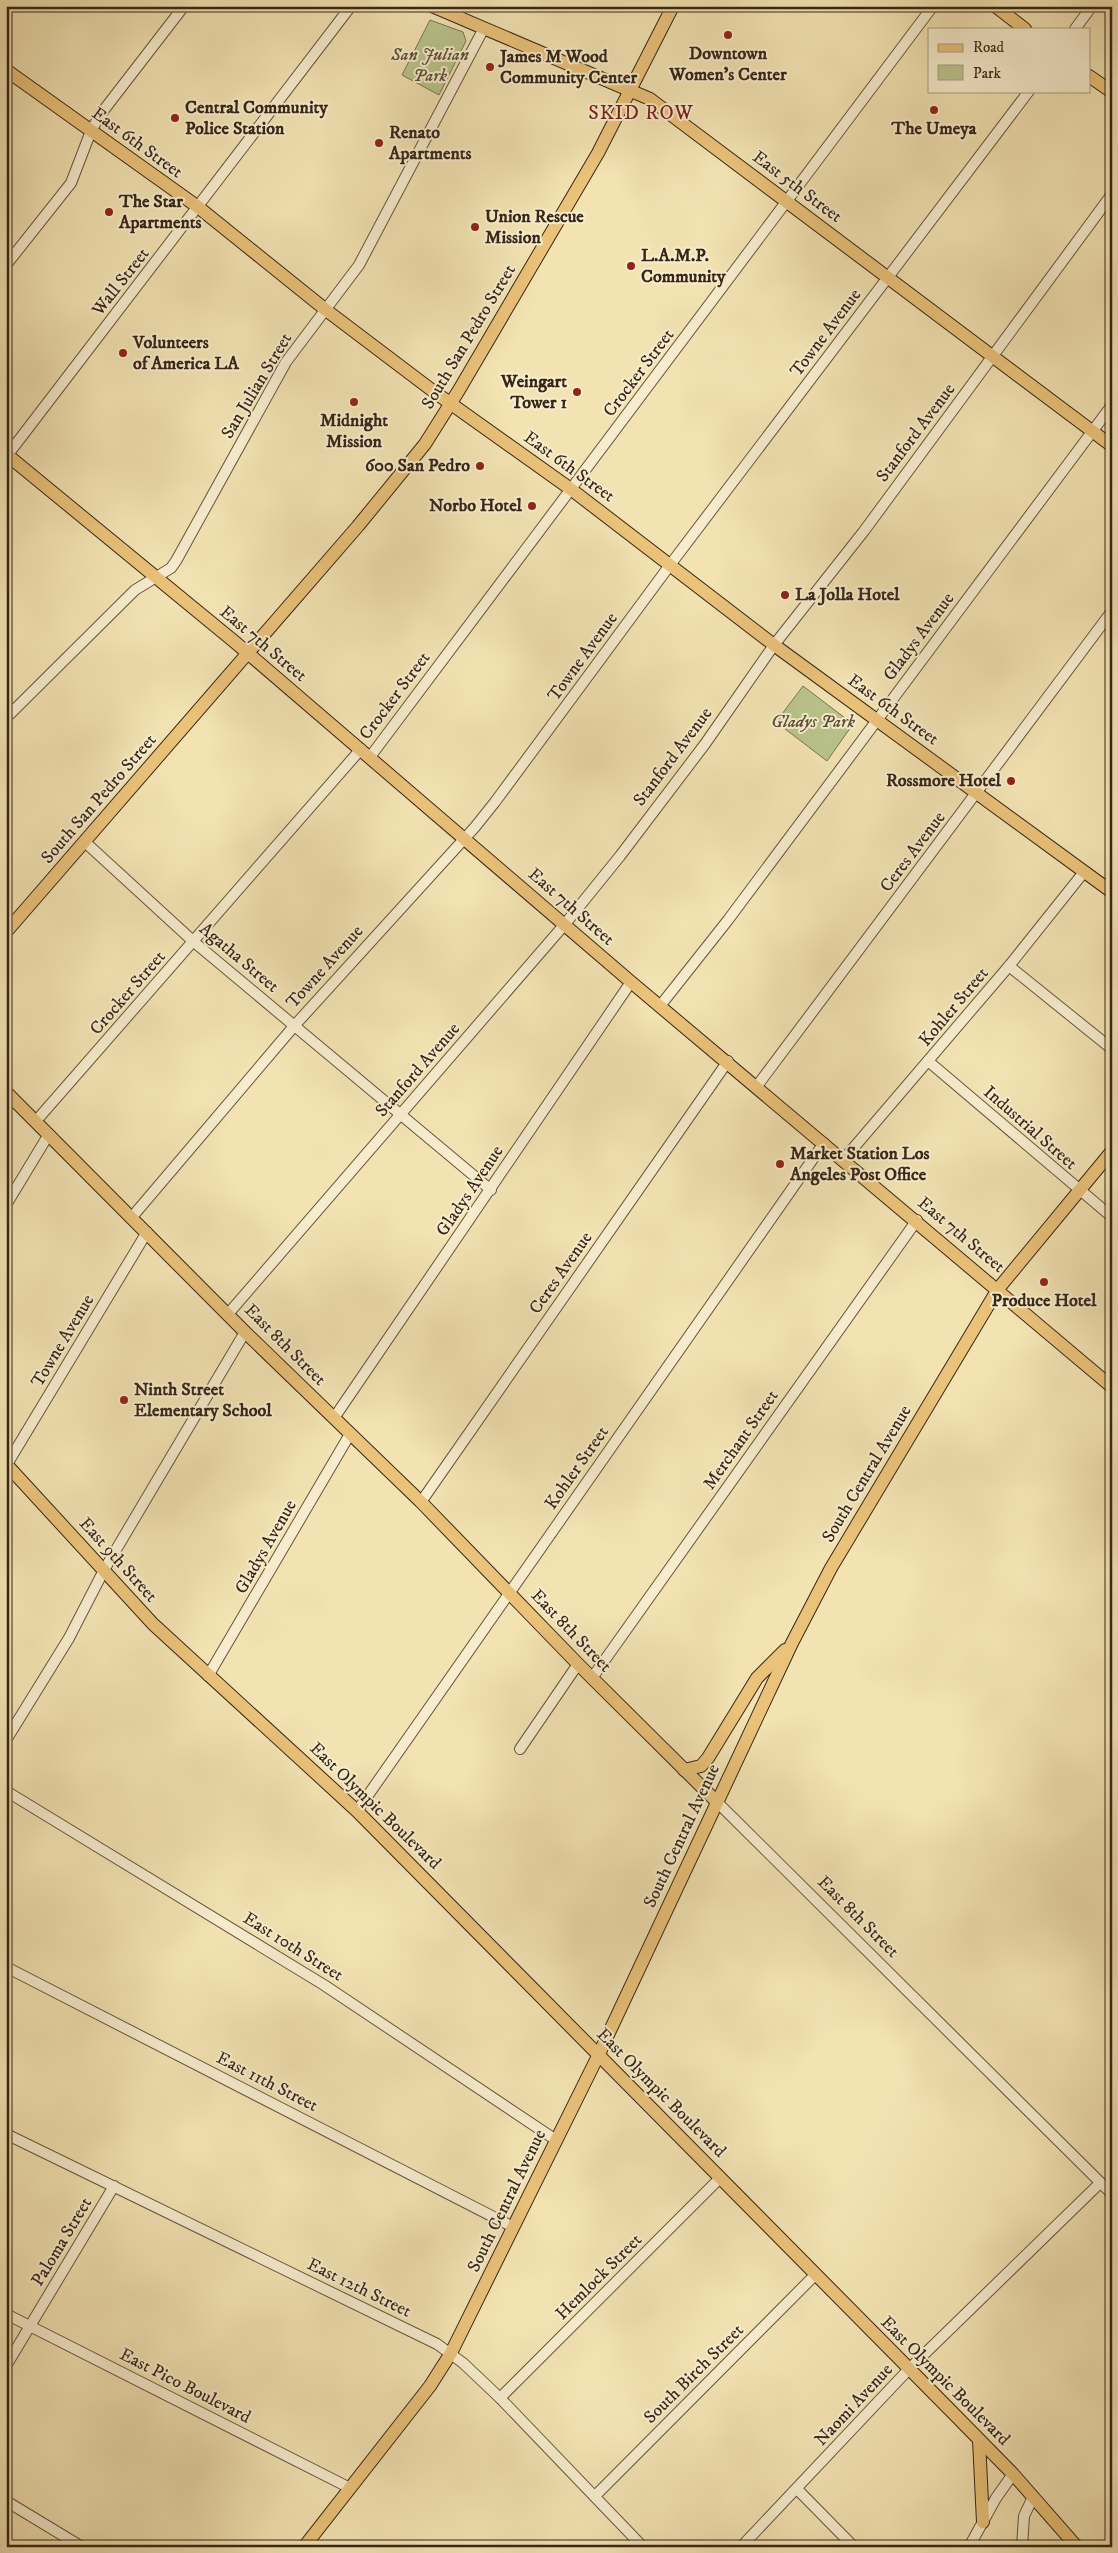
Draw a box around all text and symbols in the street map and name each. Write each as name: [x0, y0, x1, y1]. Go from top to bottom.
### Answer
legend: [928, 28, 1090, 92]
marker: Downtown Women's Center: [722, 29, 734, 41]
text: Road: [973, 38, 1005, 57]
place label: Downtown Women's Center: [668, 43, 787, 86]
park label: San Julian Park: [390, 44, 469, 87]
place label: James M Wood Community Center: [498, 46, 637, 89]
marker: James M Wood Community Center: [484, 61, 496, 73]
text: Park: [973, 64, 1002, 83]
place label: Central Community Police Station: [185, 97, 328, 140]
district label: SKID ROW: [588, 101, 694, 126]
street label: East 6th Street: [87, 103, 187, 183]
marker: The Umeya: [928, 104, 940, 116]
marker: Central Community Police Station: [169, 112, 181, 124]
place label: The Umeya: [891, 118, 977, 140]
place label: Renato Apartments: [388, 122, 472, 165]
marker: Renato Apartments: [373, 137, 385, 149]
street label: East 5th Street: [748, 146, 846, 228]
place label: The Star Apartments: [118, 191, 202, 234]
marker: The Star Apartments: [103, 206, 115, 218]
place label: Union Rescue Mission: [485, 206, 584, 249]
marker: Union Rescue Mission: [469, 221, 481, 233]
street label: Wall Street: [87, 243, 155, 321]
place label: L.A.M.P. Community: [641, 245, 726, 288]
street label: South San Pedro Street: [417, 260, 521, 413]
marker: L.A.M.P. Community: [625, 260, 637, 272]
street label: Towne Avenue: [786, 285, 866, 381]
street label: Crocker Street: [599, 325, 679, 421]
street label: San Julian Street: [217, 329, 297, 443]
place label: Volunteers of America LA: [132, 332, 240, 375]
marker: Volunteers of America LA: [117, 347, 129, 359]
place label: Weingart Tower 1: [500, 371, 567, 414]
street label: Stanford Avenue: [872, 379, 960, 487]
marker: Weingart Tower 1: [571, 386, 583, 398]
marker: Midnight Mission: [348, 396, 360, 408]
place label: Midnight Mission: [320, 410, 388, 453]
street label: East 6th Street: [519, 427, 619, 507]
place label: 600 San Pedro: [365, 455, 470, 477]
marker: 600 San Pedro: [474, 460, 486, 472]
place label: Norbo Hotel: [429, 495, 523, 517]
marker: Norbo Hotel: [526, 500, 538, 512]
place label: La Jolla Hotel: [795, 584, 900, 606]
marker: La Jolla Hotel: [779, 589, 791, 601]
street label: Gladys Avenue: [879, 589, 959, 685]
street label: East 7th Street: [215, 601, 311, 687]
street label: Towne Avenue: [543, 608, 623, 706]
street label: Crocker Street: [355, 648, 435, 744]
street label: East 6th Street: [843, 670, 943, 750]
street label: Stanford Avenue: [629, 703, 717, 811]
park label: Gladys Park: [771, 711, 855, 733]
street label: South San Pedro Street: [37, 729, 162, 868]
place label: Rossmore Hotel: [886, 770, 1002, 792]
marker: Rossmore Hotel: [1005, 775, 1017, 787]
street label: Ceres Avenue: [876, 807, 950, 897]
street label: East 7th Street: [523, 864, 619, 951]
street label: Agatha Street: [195, 918, 283, 998]
street label: Towne Avenue: [282, 921, 368, 1013]
street label: Crocker Street: [85, 946, 171, 1040]
street label: Kohler Street: [915, 963, 994, 1051]
street label: Stanford Avenue: [371, 1018, 465, 1122]
street label: Industrial Street: [979, 1081, 1082, 1175]
street label: Gladys Avenue: [432, 1141, 508, 1241]
place label: Market Station Los Angeles Post Office: [789, 1143, 930, 1186]
marker: Market Station Los Angeles Post Office: [774, 1158, 786, 1170]
street label: East 7th Street: [913, 1192, 1009, 1278]
street label: Ceres Avenue: [525, 1228, 597, 1318]
marker: Produce Hotel: [1038, 1276, 1050, 1288]
place label: Produce Hotel: [992, 1290, 1097, 1312]
street label: Towne Avenue: [27, 1291, 99, 1391]
street label: East 8th Street: [240, 1300, 331, 1391]
place label: Ninth Street Elementary School: [134, 1379, 272, 1422]
street label: Merchant Street: [699, 1386, 784, 1494]
marker: Ninth Street Elementary School: [118, 1394, 130, 1406]
street label: South Central Avenue: [817, 1401, 917, 1547]
street label: Kohler Street: [540, 1422, 614, 1514]
street label: Gladys Avenue: [230, 1496, 302, 1598]
street label: East 9th Street: [74, 1513, 162, 1607]
street label: East 8th Street: [526, 1585, 616, 1677]
street label: East Olympic Boulevard: [305, 1738, 445, 1874]
street label: South Central Avenue: [639, 1761, 725, 1911]
street label: East 8th Street: [813, 1872, 904, 1963]
street label: East 10th Street: [239, 1907, 347, 1987]
street label: East Olympic Boulevard: [592, 2024, 730, 2162]
street label: East 11th Street: [213, 2047, 322, 2117]
street label: South Central Avenue: [463, 2126, 551, 2276]
street label: Paloma Street: [27, 2193, 97, 2290]
street label: Hemlock Street: [551, 2229, 647, 2325]
street label: East 12th Street: [303, 2253, 415, 2323]
street label: East Olympic Boulevard: [876, 2312, 1014, 2450]
street label: South Birch Street: [639, 2319, 749, 2429]
street label: East Pico Boulevard: [116, 2343, 254, 2429]
street label: Naomi Avenue: [810, 2359, 898, 2451]

